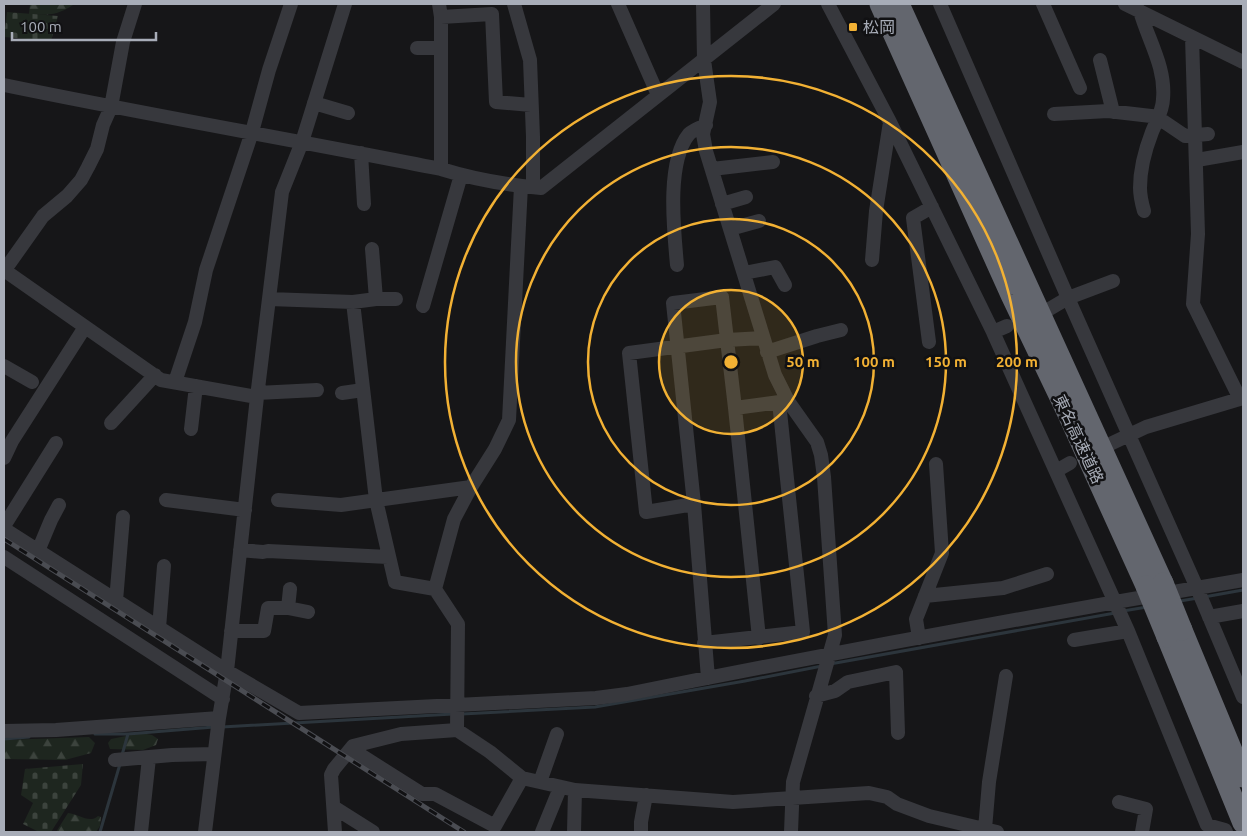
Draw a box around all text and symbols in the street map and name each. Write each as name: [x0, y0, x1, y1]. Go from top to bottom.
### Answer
scale bar: [12, 10, 156, 42]
text: 100 m: [20, 18, 62, 35]
place label: 松岡: [863, 18, 895, 36]
marker: 松岡: [847, 21, 859, 33]
centre of rings: [722, 353, 740, 371]
text: 50 m: [786, 353, 820, 370]
text: 100 m: [853, 353, 895, 370]
text: 150 m: [925, 353, 967, 370]
text: 200 m: [996, 353, 1038, 370]
street label: 東名高速道路: [1051, 392, 1107, 486]

